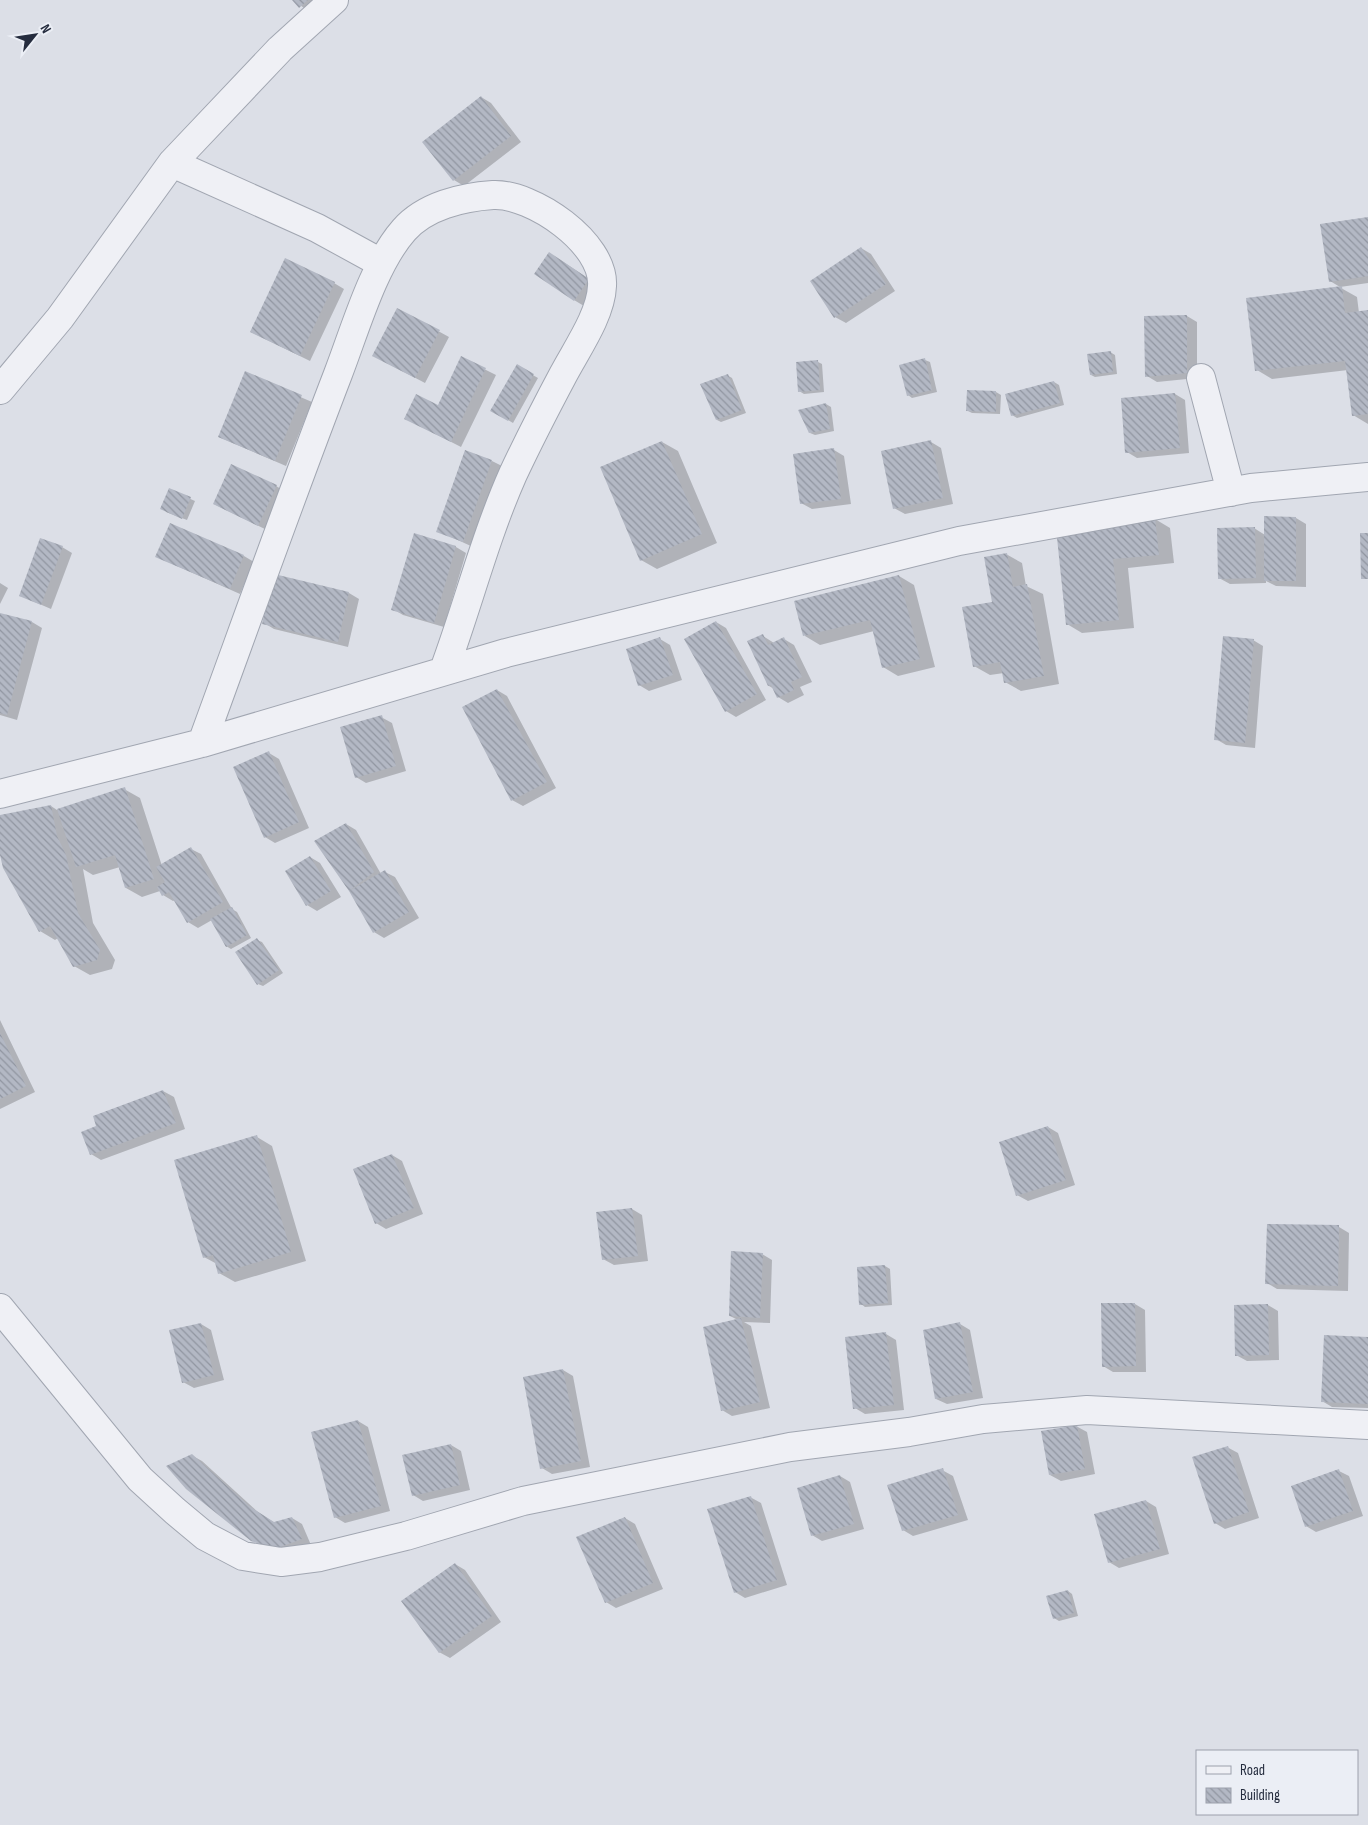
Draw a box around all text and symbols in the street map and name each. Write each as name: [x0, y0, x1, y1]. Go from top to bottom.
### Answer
north arrow: [10, 10, 60, 60]
text: N: [37, 21, 55, 36]
legend: [1196, 1750, 1358, 1815]
text: Road: [1240, 1761, 1265, 1780]
text: Building: [1240, 1786, 1280, 1805]

